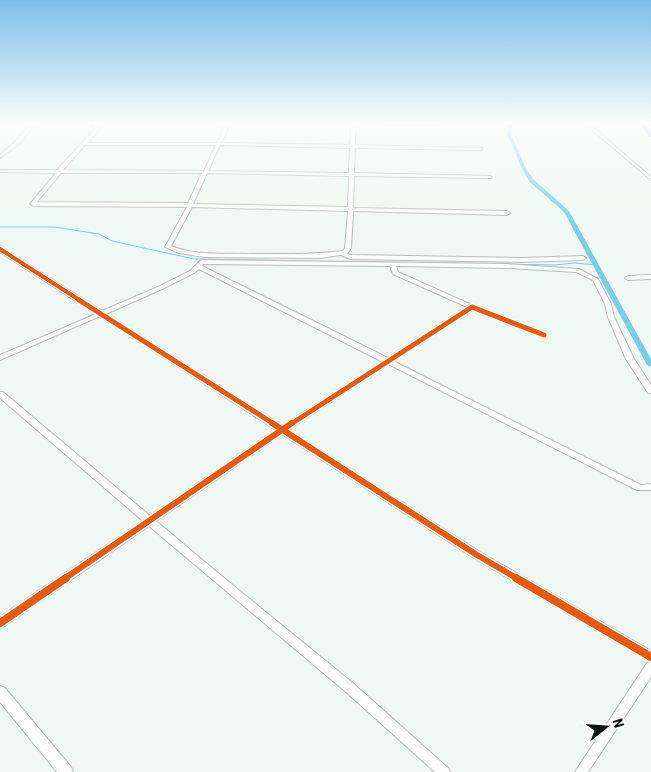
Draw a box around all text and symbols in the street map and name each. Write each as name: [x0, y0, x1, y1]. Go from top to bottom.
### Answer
north arrow: [581, 702, 631, 752]
text: N: [610, 717, 627, 730]

